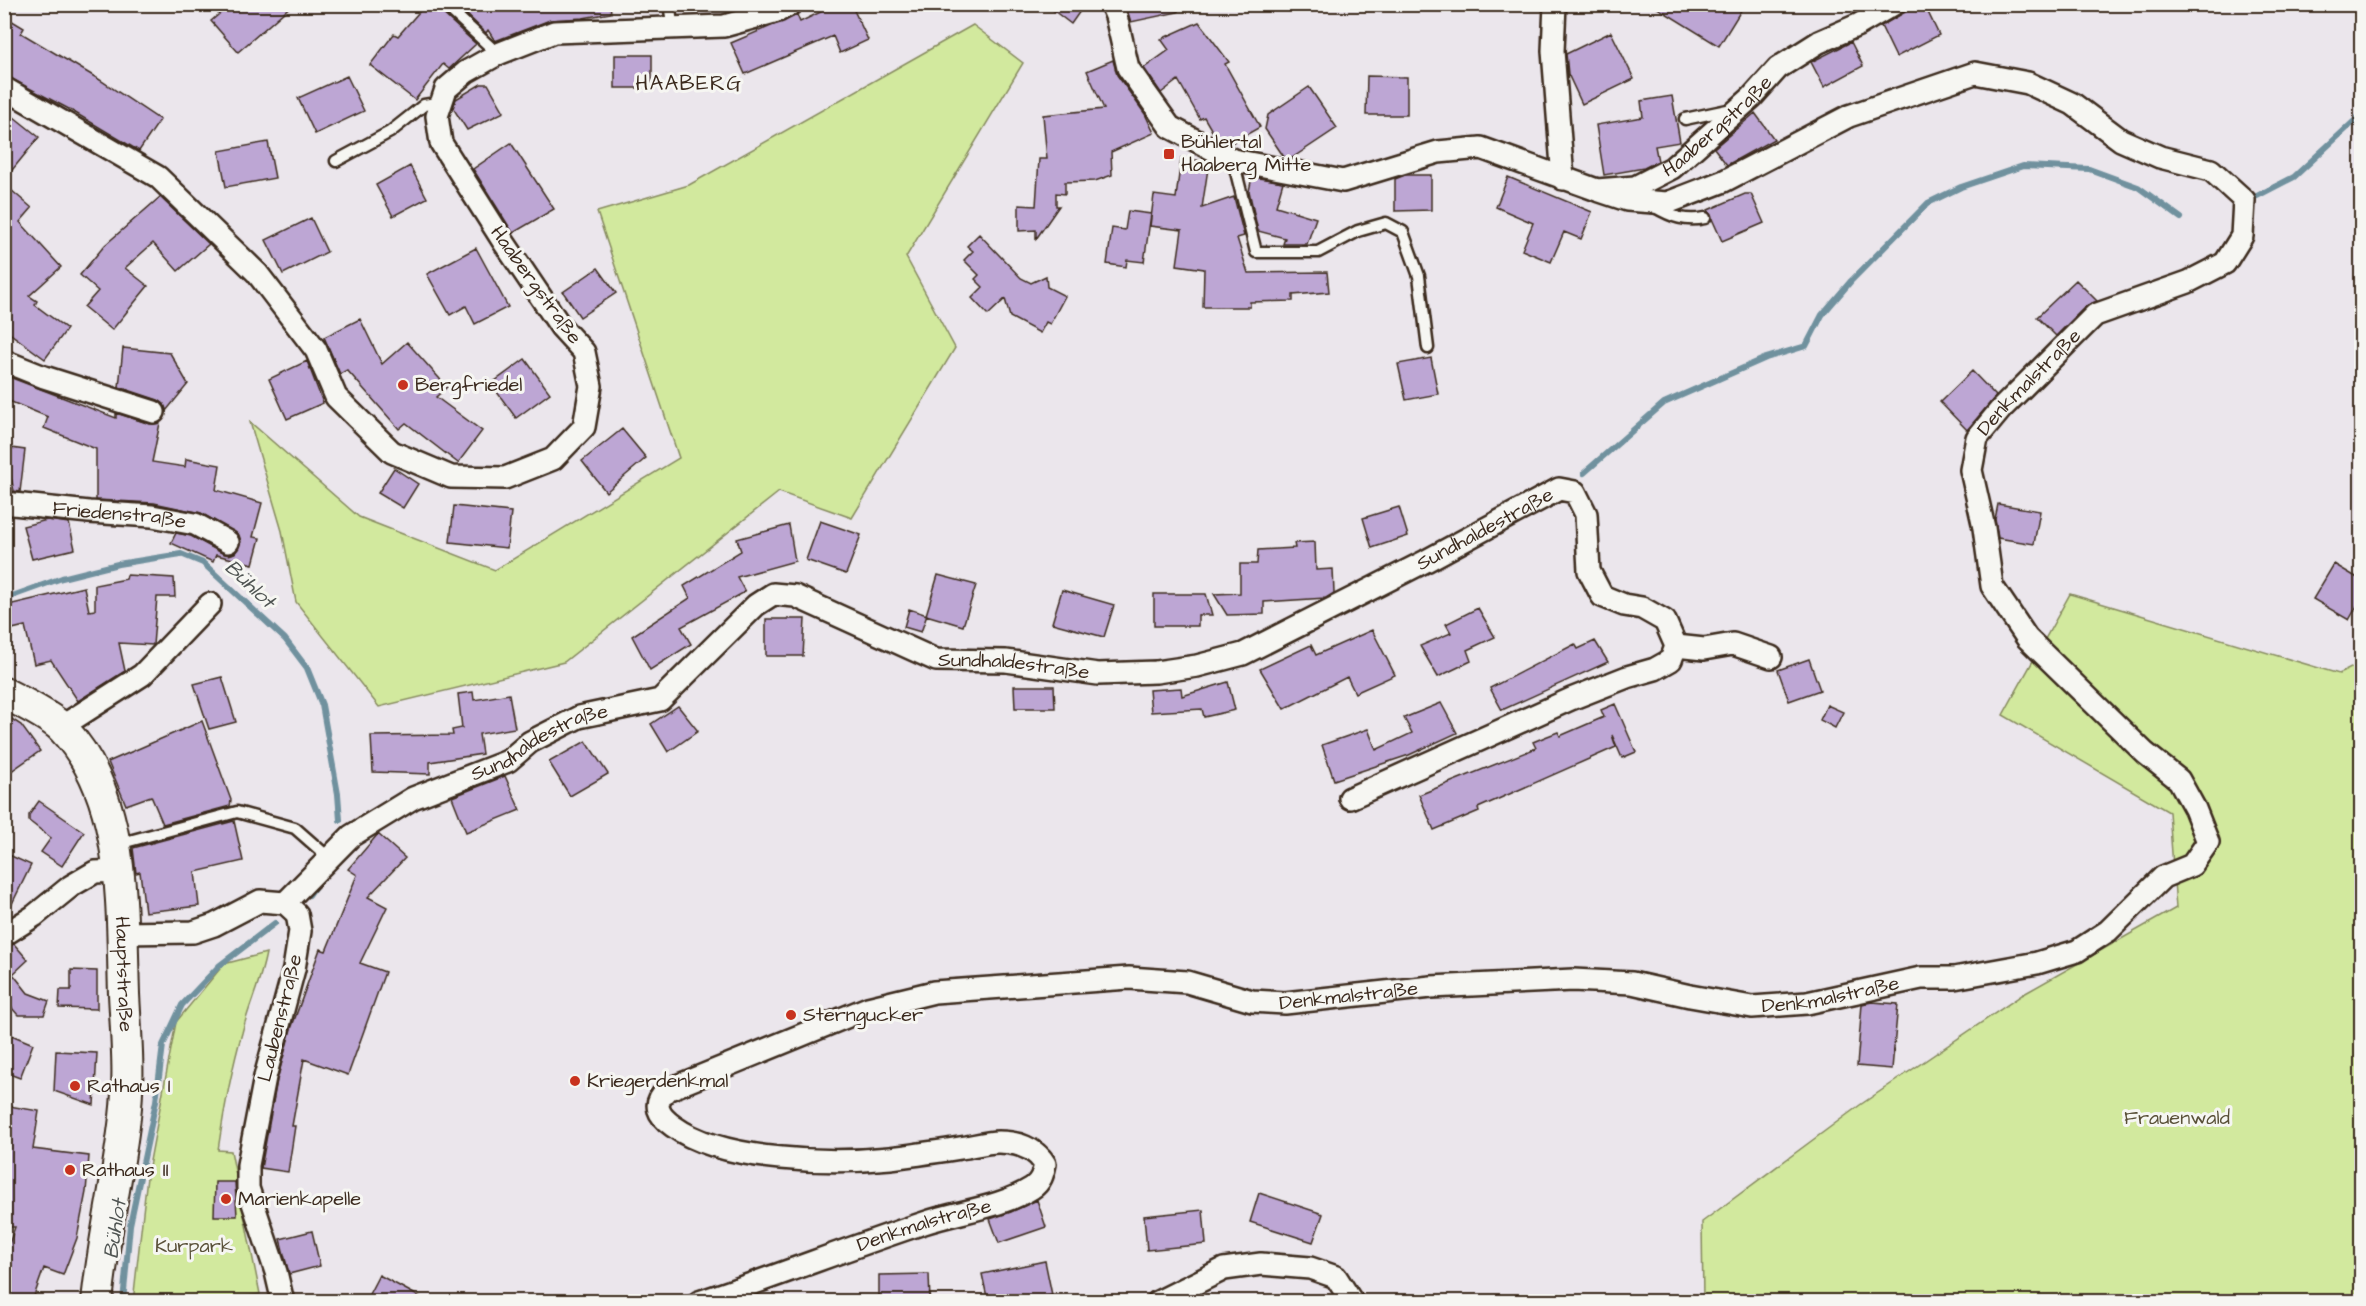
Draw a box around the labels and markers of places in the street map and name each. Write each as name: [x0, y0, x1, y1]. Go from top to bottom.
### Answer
place label: Bühlertal Haaberg Mitte: [1181, 128, 1312, 180]
marker: Bühlertal Haaberg Mitte: [1162, 147, 1176, 161]
place label: Bergfriedel: [415, 371, 522, 400]
marker: Bergfriedel: [396, 378, 410, 392]
place label: Sterngucker: [803, 1001, 923, 1030]
marker: Sterngucker: [784, 1008, 798, 1022]
place label: Kriegerdenkmal: [587, 1067, 728, 1096]
place label: Rathaus I: [87, 1072, 171, 1100]
marker: Kriegerdenkmal: [568, 1074, 582, 1088]
marker: Rathaus I: [68, 1079, 82, 1093]
place label: Rathaus II: [82, 1156, 169, 1184]
marker: Rathaus II: [63, 1163, 77, 1177]
place label: Marienkapelle: [238, 1185, 361, 1213]
marker: Marienkapelle: [219, 1192, 233, 1206]

